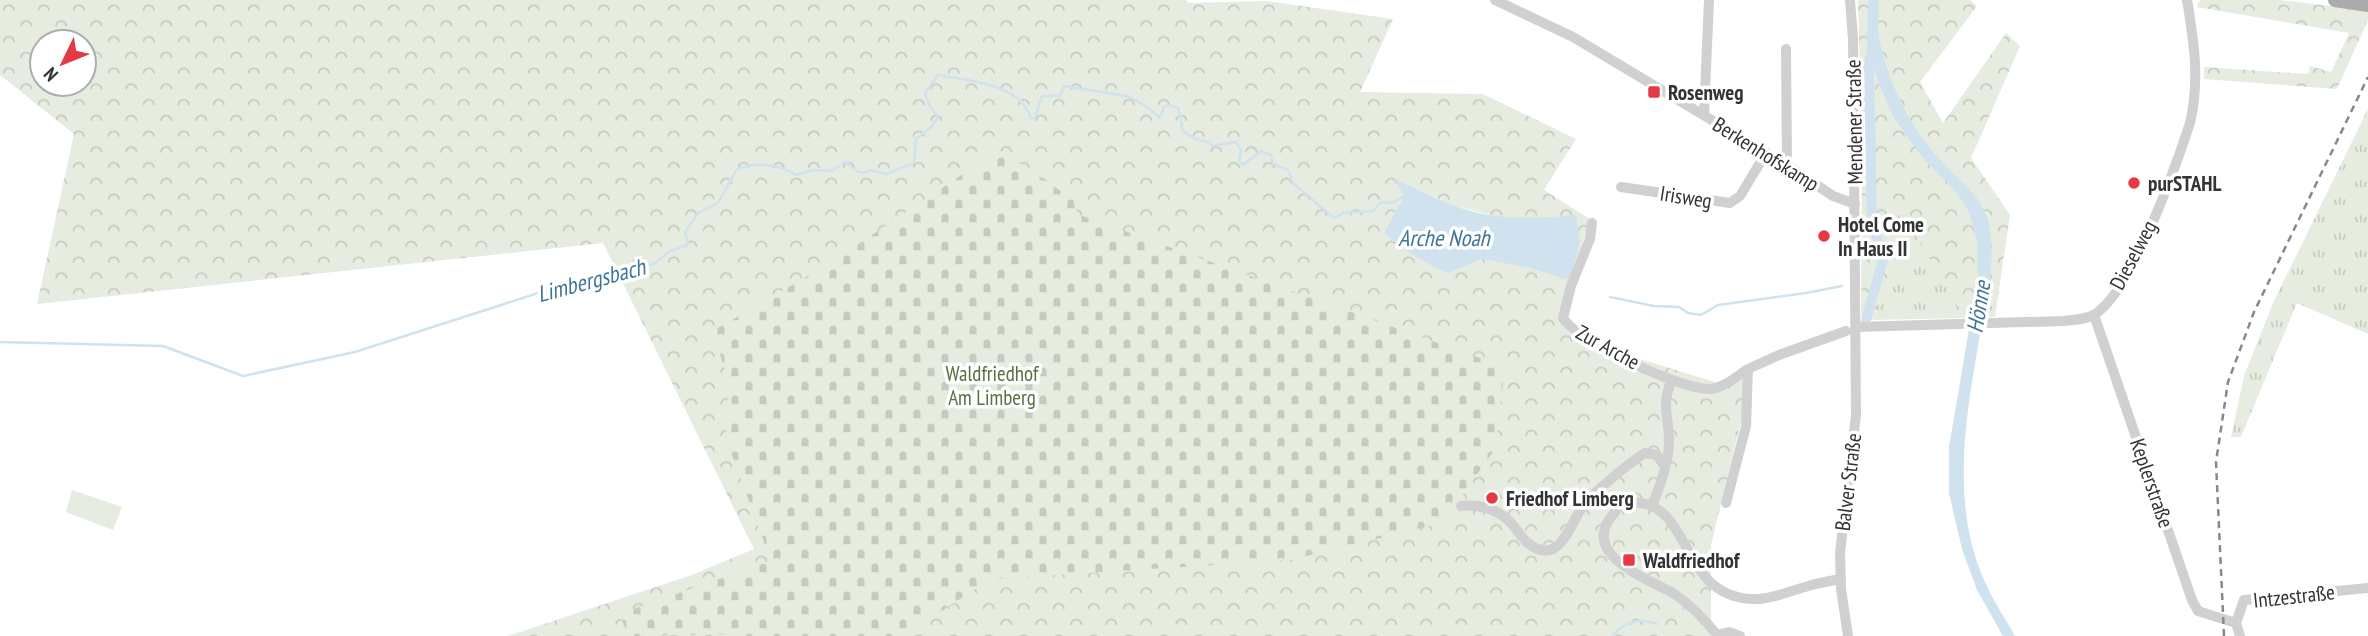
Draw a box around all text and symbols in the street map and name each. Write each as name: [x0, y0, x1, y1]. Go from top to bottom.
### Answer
north arrow: [28, 28, 98, 98]
street label: Mendener Straße: [1839, 59, 1869, 185]
text: N: [38, 63, 63, 87]
place label: Rosenweg: [1668, 79, 1744, 106]
marker: Rosenweg: [1646, 84, 1662, 100]
street label: Berkenhofskamp: [1708, 111, 1824, 197]
place label: purSTAHL: [2148, 170, 2221, 197]
marker: purSTAHL: [2126, 175, 2142, 191]
street label: Irisweg: [1658, 180, 1714, 214]
place label: Hotel Come In Haus II: [1838, 211, 1924, 262]
street label: Dieselweg: [2104, 216, 2162, 294]
water label: Arche Noah: [1398, 223, 1492, 252]
marker: Hotel Come In Haus II: [1816, 228, 1832, 244]
water label: Limbergsbach: [534, 251, 650, 308]
water label: Hönne: [1960, 278, 1997, 335]
street label: Zur Arche: [1571, 319, 1645, 375]
park label: Waldfriedhof Am Limberg: [946, 360, 1039, 411]
street label: Balver Straße: [1829, 432, 1867, 532]
street label: Keplerstraße: [2124, 435, 2180, 531]
place label: Friedhof Limberg: [1506, 485, 1634, 512]
marker: Friedhof Limberg: [1484, 490, 1500, 506]
place label: Waldfriedhof: [1642, 547, 1741, 574]
marker: Waldfriedhof: [1621, 552, 1637, 568]
street label: Intzestraße: [2252, 578, 2336, 614]

